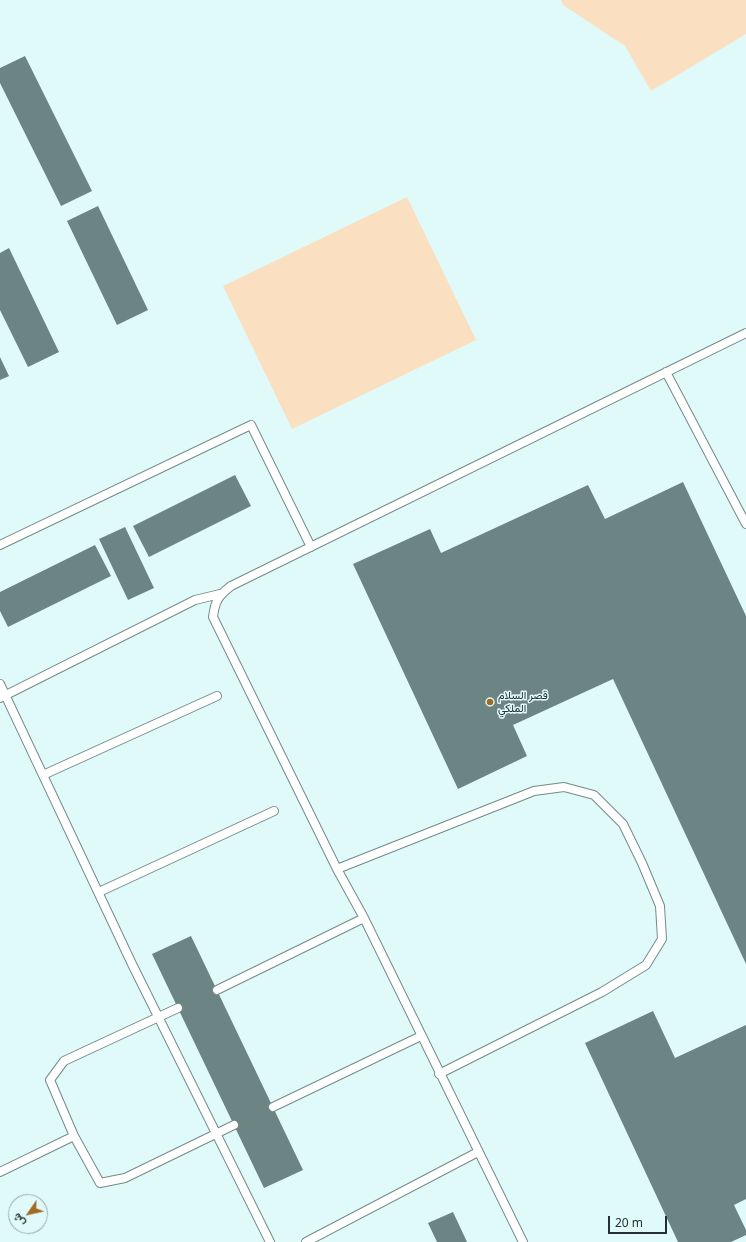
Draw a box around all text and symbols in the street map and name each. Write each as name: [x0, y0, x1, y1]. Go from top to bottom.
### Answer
place label: قصر السلام الملكي: [498, 689, 548, 715]
marker: قصر السلام الملكي: [485, 697, 495, 707]
north arrow: [8, 1194, 48, 1234]
scale bar: [610, 1208, 669, 1234]
text: ش: [9, 1211, 28, 1230]
text: 20 m: [615, 1214, 643, 1231]

